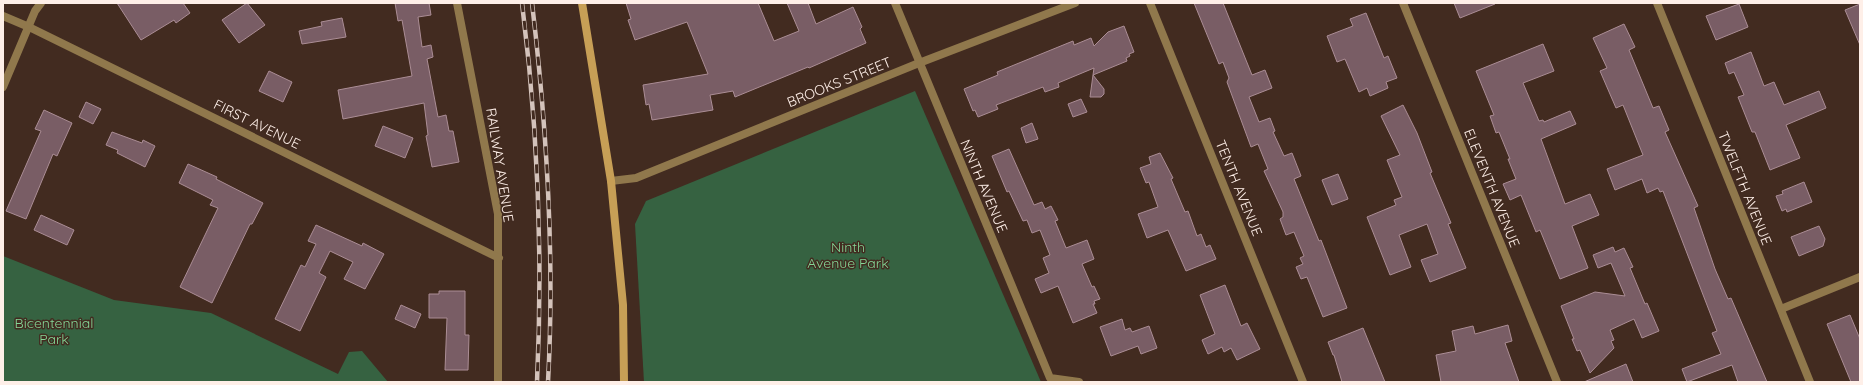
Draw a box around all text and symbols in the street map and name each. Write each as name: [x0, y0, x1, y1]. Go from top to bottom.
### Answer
street label: BROOKS STREET: [784, 53, 894, 111]
street label: FIRST AVENUE: [211, 95, 303, 153]
street label: RAILWAY AVENUE: [482, 107, 518, 223]
street label: ELEVENTH AVENUE: [1460, 126, 1524, 250]
street label: TWELFTH AVENUE: [1714, 128, 1776, 248]
street label: NINTH AVENUE: [956, 137, 1012, 235]
street label: TENTH AVENUE: [1212, 137, 1266, 239]
park label: Ninth Avenue Park: [807, 238, 889, 272]
park label: Bicentennial Park: [15, 314, 93, 348]

